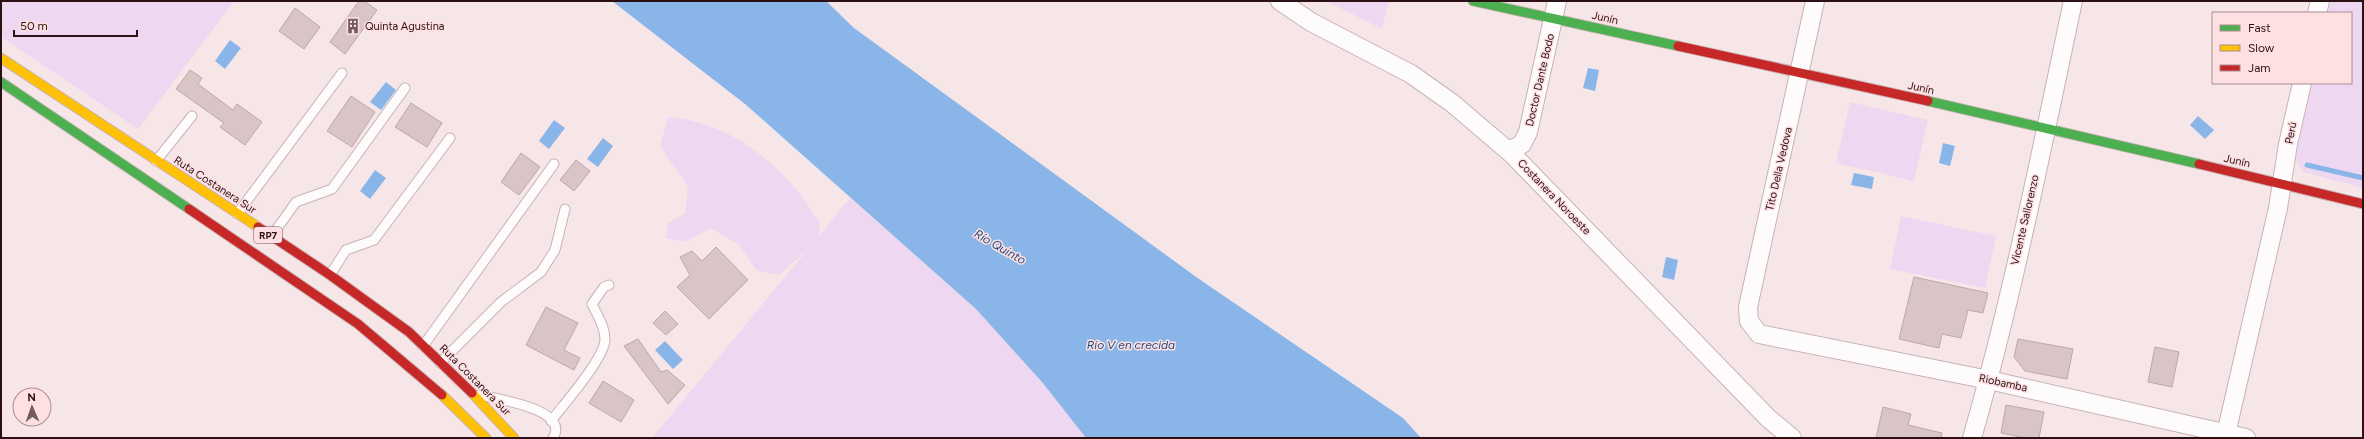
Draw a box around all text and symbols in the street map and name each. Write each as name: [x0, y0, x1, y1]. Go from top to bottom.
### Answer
street label: Junín: [1591, 9, 1619, 27]
scale bar: [14, 12, 137, 38]
legend: [2212, 12, 2352, 84]
building icon: Quinta Agustina: [344, 17, 362, 35]
text: 50 m: [20, 19, 48, 33]
place label: Quinta Agustina: [365, 20, 444, 33]
text: Fast: [2248, 21, 2271, 35]
street label: Doctor Dante Bodo: [1523, 32, 1557, 128]
text: Slow: [2248, 41, 2275, 55]
text: Jam: [2248, 61, 2271, 75]
street label: Junín: [1907, 79, 1935, 97]
street label: Perú: [2283, 121, 2299, 145]
street label: Tito Della Vedova: [1763, 126, 1795, 212]
street label: Junín: [2223, 152, 2251, 170]
street label: Ruta Costanera Sur: [171, 154, 259, 217]
street label: Costanera Noroeste: [1515, 157, 1593, 237]
street label: Vicente Sallorenzo: [2008, 174, 2042, 266]
road number: RP7: [254, 227, 282, 243]
water label: Río Quinto: [972, 227, 1028, 267]
water label: Río V en crecida: [1087, 338, 1175, 352]
street label: Ruta Costanera Sur: [437, 342, 514, 419]
street label: Riobamba: [1978, 372, 2028, 394]
north arrow: [12, 387, 52, 427]
text: N: [27, 391, 36, 404]

